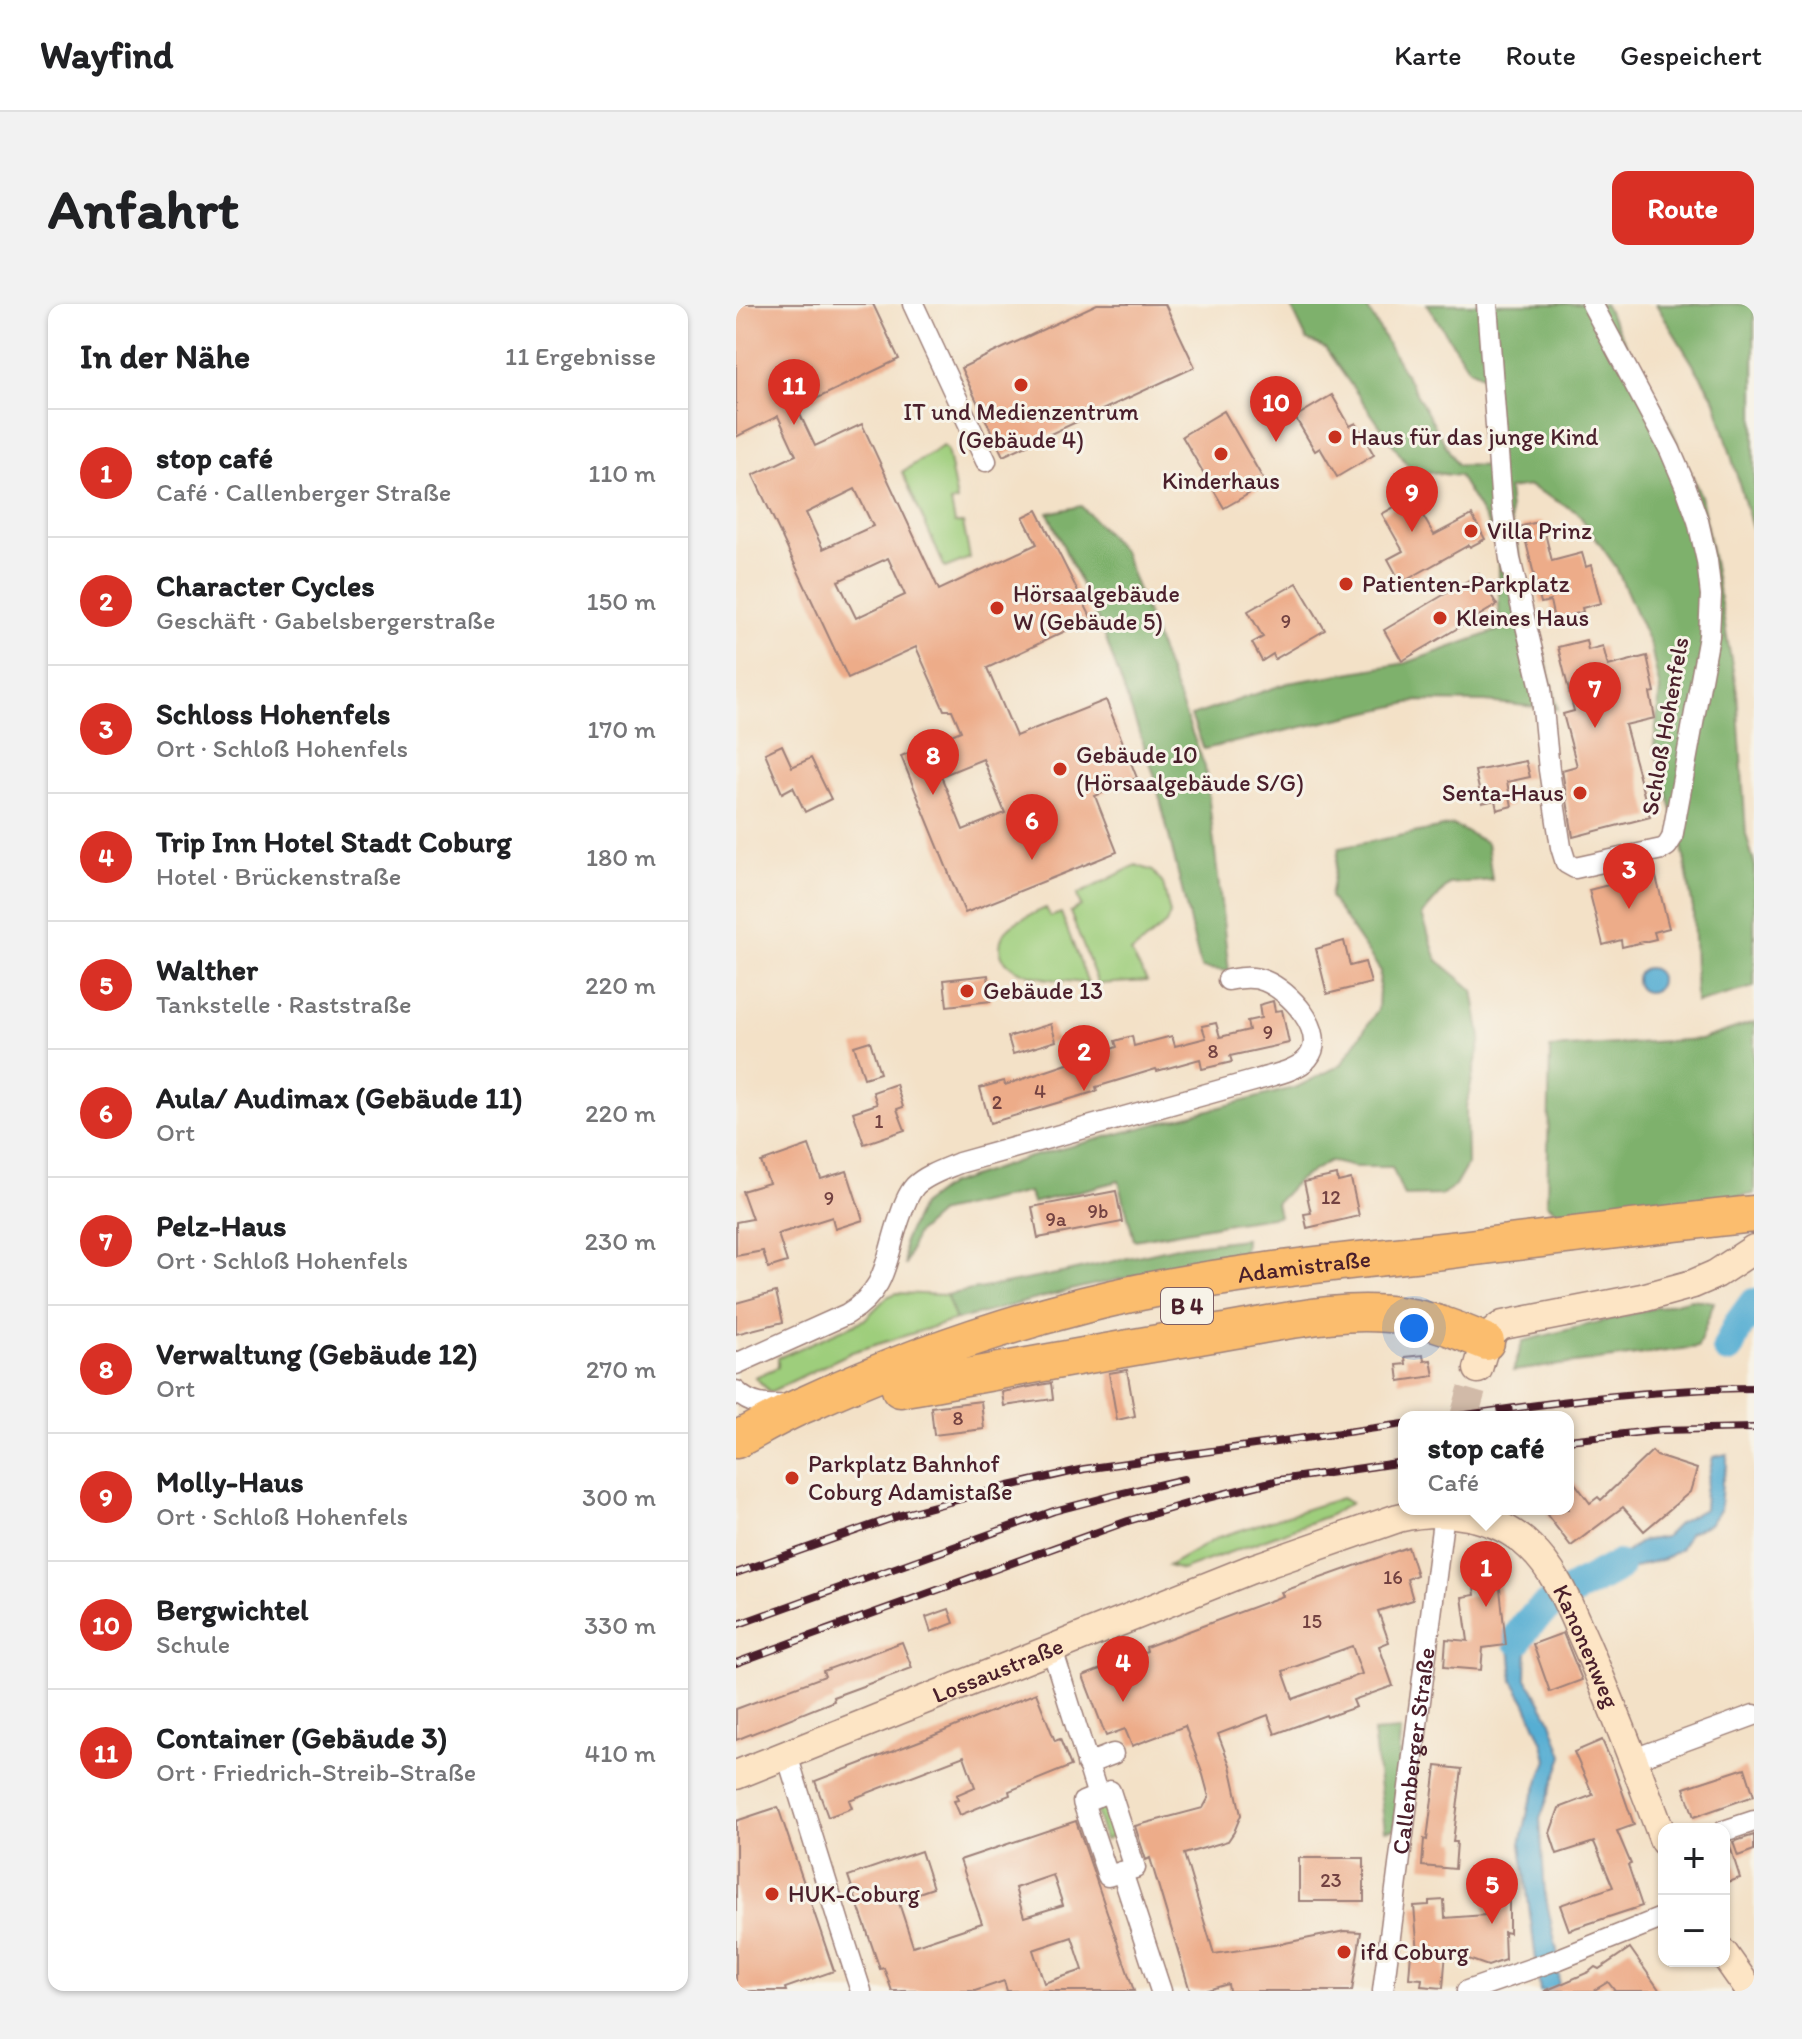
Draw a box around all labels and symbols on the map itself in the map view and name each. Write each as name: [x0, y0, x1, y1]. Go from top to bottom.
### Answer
pin: 11: [768, 359, 820, 425]
marker: IT und Medienzentrum (Gebäude 4): [1012, 376, 1030, 394]
pin: 10: [1250, 376, 1302, 442]
place label: IT und Medienzentrum (Gebäude 4): [903, 397, 1139, 454]
place label: Haus für das junge Kind: [1351, 422, 1598, 451]
marker: Haus für das junge Kind: [1326, 428, 1344, 446]
marker: Kinderhaus: [1212, 445, 1230, 463]
place label: Kinderhaus: [1162, 466, 1280, 495]
pin: 9: [1386, 466, 1438, 532]
place label: Villa Prinz: [1487, 516, 1592, 545]
marker: Villa Prinz: [1462, 522, 1480, 540]
place label: Patienten-Parkplatz: [1362, 569, 1570, 598]
marker: Patienten-Parkplatz: [1337, 575, 1355, 593]
place label: Hörsaalgebäude W (Gebäude 5): [1013, 579, 1180, 636]
marker: Hörsaalgebäude W (Gebäude 5): [988, 599, 1006, 617]
place label: Kleines Haus: [1456, 603, 1589, 632]
house number: 9: [1281, 609, 1291, 633]
marker: Kleines Haus: [1431, 609, 1449, 627]
street label: Schloß Hohenfels: [1635, 635, 1694, 817]
pin: 7: [1569, 662, 1621, 728]
pin: 8: [907, 729, 959, 795]
place label: Gebäude 10 (Hörsaalgebäude S/G): [1076, 740, 1304, 797]
marker: Gebäude 10 (Hörsaalgebäude S/G): [1051, 760, 1069, 778]
place label: Senta-Haus: [1442, 778, 1564, 807]
marker: Senta-Haus: [1571, 784, 1589, 802]
pin: 6: [1006, 794, 1058, 860]
pin: 3: [1603, 843, 1655, 909]
place label: Gebäude 13: [983, 976, 1103, 1005]
marker: Gebäude 13: [958, 982, 976, 1000]
house number: 9: [1263, 1020, 1273, 1044]
pin: 2: [1058, 1025, 1110, 1091]
house number: 8: [1208, 1039, 1219, 1063]
house number: 4: [1034, 1079, 1046, 1103]
house number: 2: [992, 1090, 1003, 1114]
house number: 1: [874, 1109, 884, 1133]
house number: 12: [1321, 1185, 1341, 1209]
house number: 9: [824, 1186, 834, 1210]
house number: 9b: [1088, 1199, 1108, 1223]
house number: 9a: [1046, 1207, 1067, 1231]
street label: Adamistraße: [1236, 1244, 1372, 1289]
road number: B 4: [1161, 1288, 1213, 1324]
your location: [1394, 1308, 1434, 1348]
house number: 8: [953, 1406, 964, 1430]
place label: Parkplatz Bahnhof Coburg Adamistaße: [808, 1449, 1013, 1506]
marker: Parkplatz Bahnhof Coburg Adamistaße: [783, 1469, 801, 1487]
pin: 1: [1460, 1541, 1512, 1607]
house number: 16: [1383, 1565, 1403, 1589]
street label: Kanonenweg: [1547, 1579, 1626, 1713]
house number: 15: [1302, 1609, 1322, 1633]
street label: Lossaustraße: [928, 1631, 1067, 1709]
pin: 4: [1097, 1636, 1149, 1702]
street label: Callenberger Straße: [1386, 1646, 1441, 1856]
pin: 5: [1466, 1858, 1518, 1924]
house number: 23: [1320, 1868, 1342, 1892]
place label: HUK-Coburg: [788, 1879, 921, 1908]
marker: HUK-Coburg: [763, 1885, 781, 1903]
place label: ifd Coburg: [1360, 1937, 1470, 1966]
marker: ifd Coburg: [1335, 1943, 1353, 1961]

